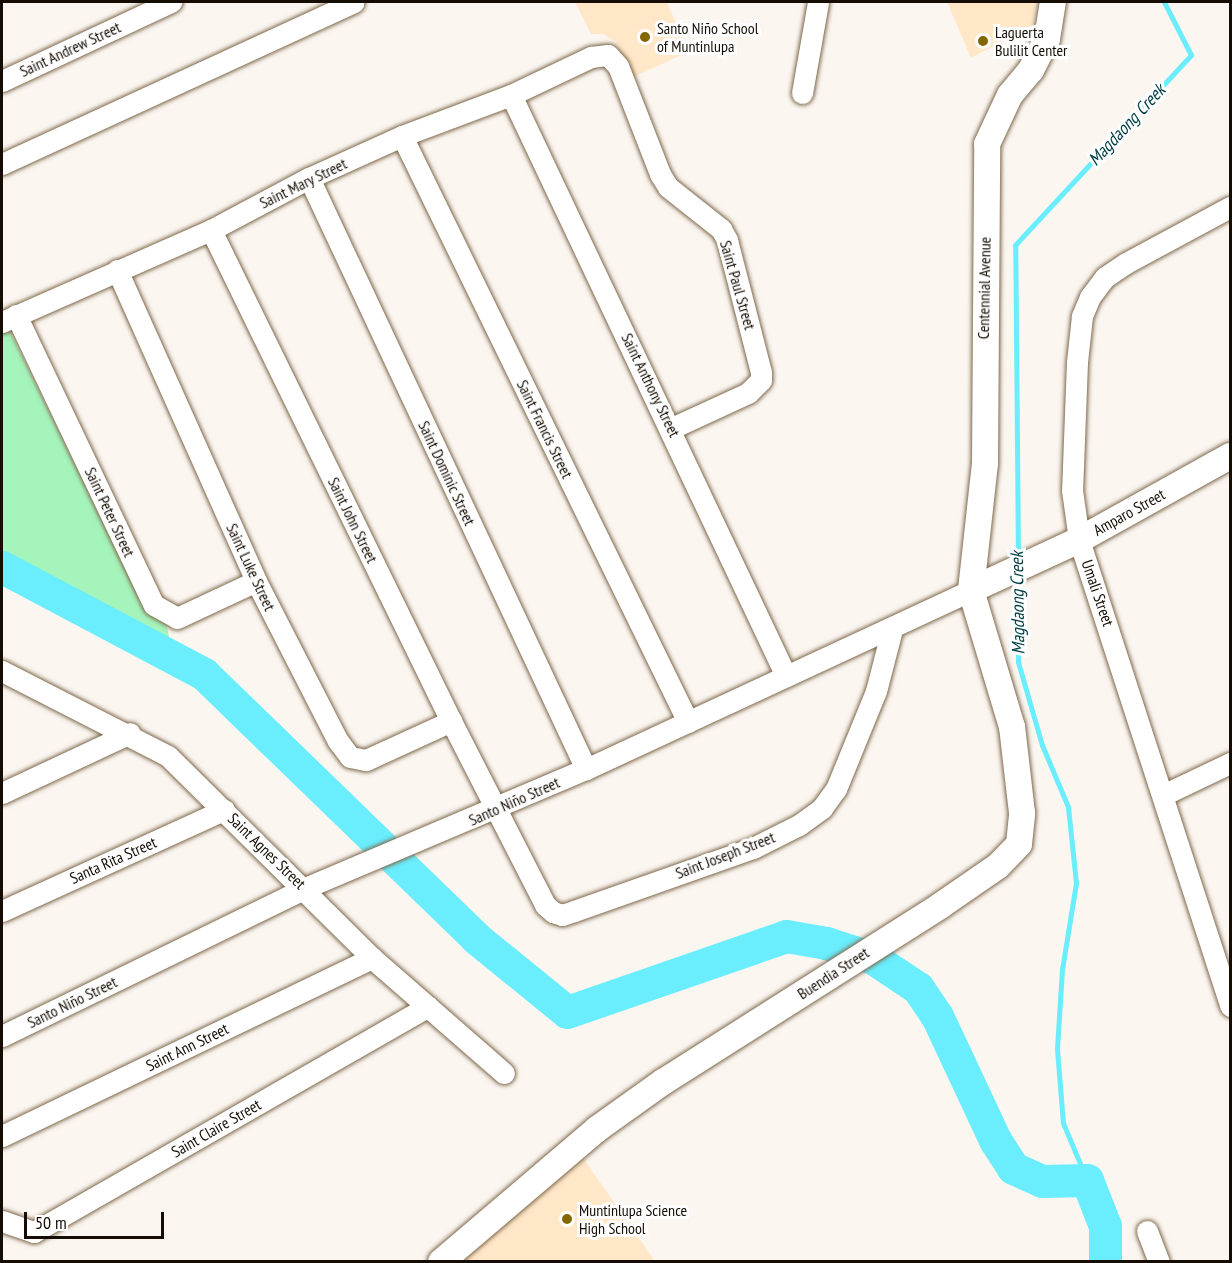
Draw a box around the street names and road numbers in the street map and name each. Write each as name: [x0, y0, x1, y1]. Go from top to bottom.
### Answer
street label: Saint Andrew Street: [16, 17, 124, 81]
street label: Saint Mary Street: [256, 154, 350, 212]
street label: Centennial Avenue: [974, 236, 994, 340]
street label: Saint Paul Street: [716, 238, 760, 332]
street label: Saint Anthony Street: [617, 330, 685, 440]
street label: Saint Francis Street: [513, 377, 577, 481]
street label: Saint Dominic Street: [414, 418, 480, 528]
street label: Saint Peter Street: [81, 464, 139, 560]
street label: Saint John Street: [324, 474, 382, 566]
street label: Amparo Street: [1090, 484, 1168, 540]
street label: Saint Luke Street: [222, 520, 280, 614]
street label: Umali Street: [1078, 557, 1118, 629]
street label: Santo Niño Street: [466, 772, 562, 830]
street label: Saint Agnes Street: [224, 809, 310, 893]
street label: Saint Joseph Street: [673, 827, 777, 883]
street label: Santa Rita Street: [67, 832, 159, 888]
street label: Buendia Street: [794, 943, 872, 1003]
street label: Santo Niño Street: [24, 972, 120, 1032]
street label: Saint Ann Street: [142, 1019, 232, 1075]
street label: Saint Claire Street: [168, 1095, 264, 1161]

